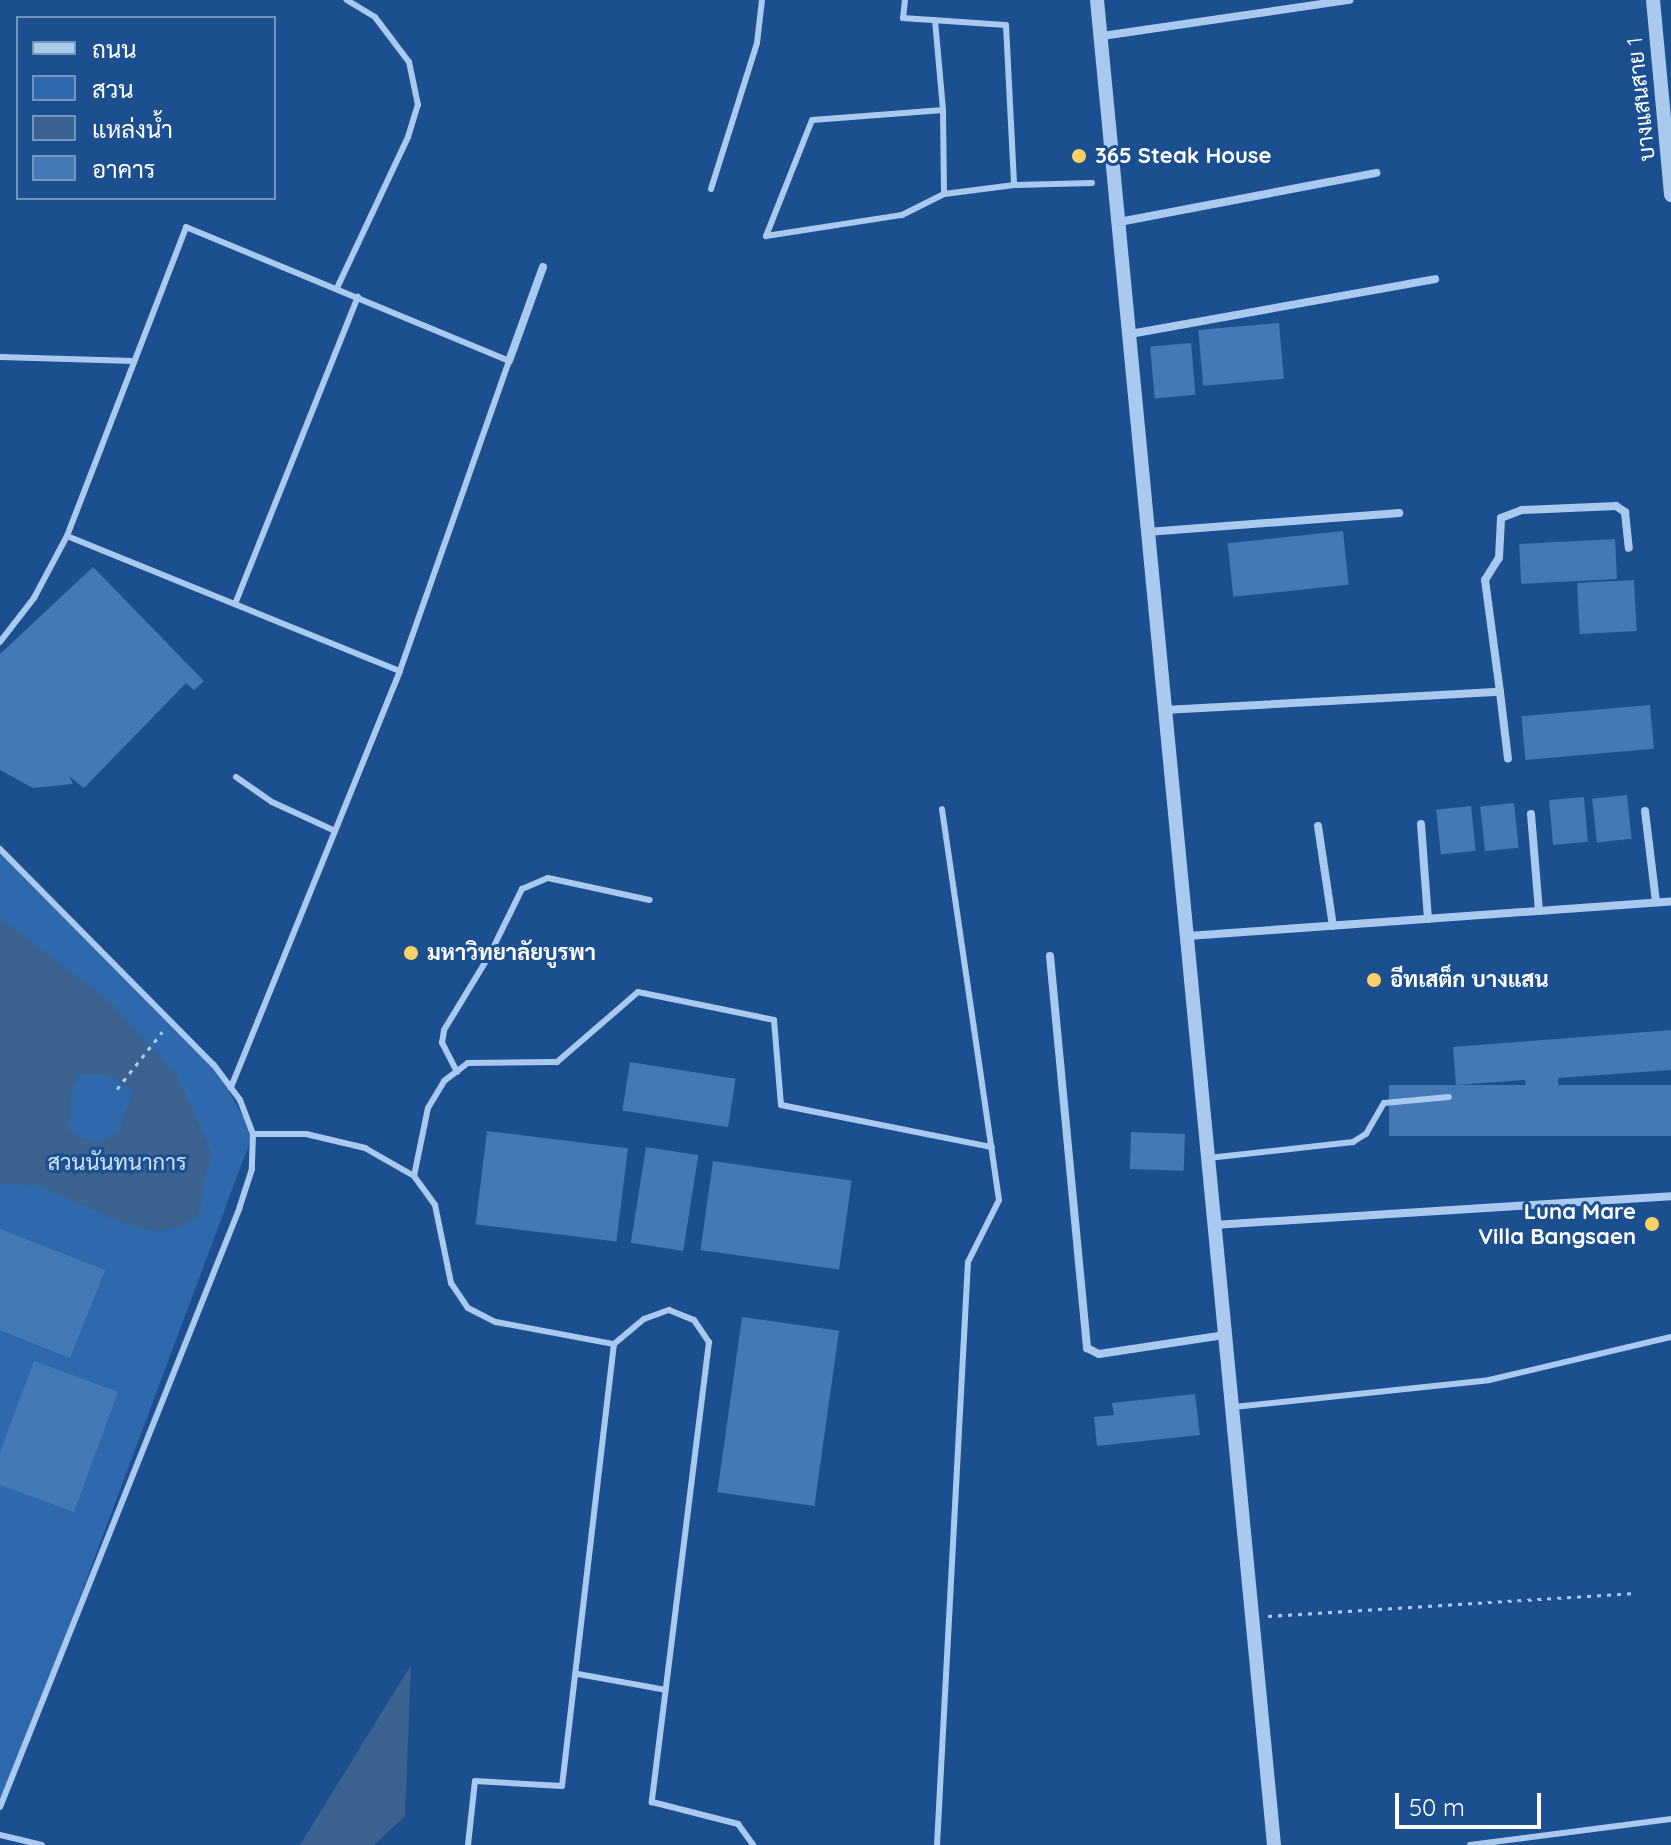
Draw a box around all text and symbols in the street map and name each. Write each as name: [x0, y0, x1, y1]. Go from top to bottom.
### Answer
legend: [16, 16, 276, 200]
text: ถนน: [92, 34, 137, 64]
street label: บางแสนสาย 1: [1621, 36, 1661, 162]
text: สวน: [92, 74, 134, 104]
text: แหล่งน้ำ: [92, 114, 173, 144]
place label: 365 Steak House: [1095, 143, 1271, 169]
marker: 365 Steak House: [1070, 147, 1088, 165]
text: อาคาร: [92, 154, 155, 184]
place label: มหาวิทยาลัยบูรพา: [427, 940, 596, 966]
marker: มหาวิทยาลัยบูรพา: [402, 944, 420, 962]
place label: อีทเสต็ก บางแสน: [1390, 967, 1549, 993]
marker: อีทเสต็ก บางแสน: [1365, 971, 1383, 989]
park label: สวนนันทนาการ: [47, 1150, 187, 1176]
place label: Luna Mare Villa Bangsaen: [1478, 1198, 1636, 1250]
marker: Luna Mare Villa Bangsaen: [1643, 1215, 1661, 1233]
scale bar: [1399, 1777, 1545, 1827]
text: 50 m: [1409, 1792, 1465, 1822]

